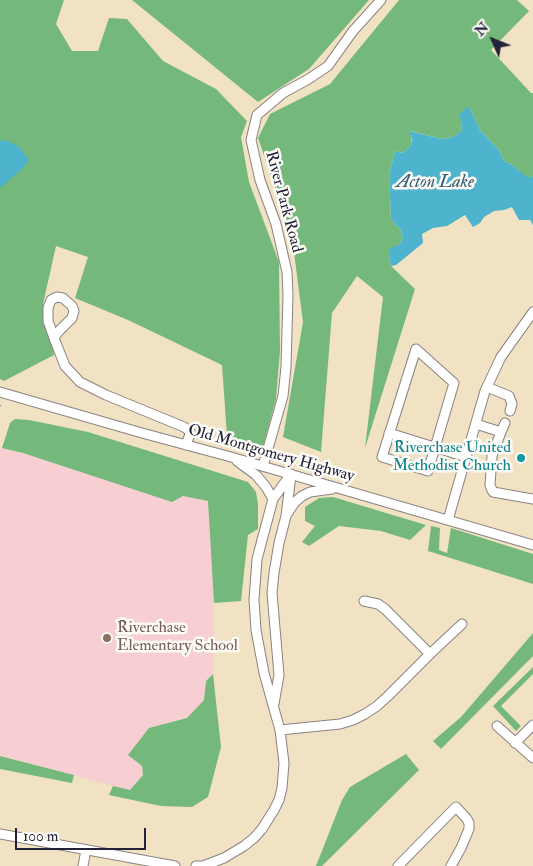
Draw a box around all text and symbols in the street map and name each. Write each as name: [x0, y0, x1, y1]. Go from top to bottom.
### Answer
north arrow: [468, 15, 518, 65]
text: N: [471, 19, 492, 40]
street label: River Park Road: [260, 149, 306, 255]
water label: Acton Lake: [396, 172, 474, 194]
street label: Old Montgomery Highway: [186, 421, 356, 487]
place label: Riverchase United Methodist Church: [393, 439, 511, 477]
marker: Riverchase United Methodist Church: [515, 452, 527, 464]
place label: Riverchase Elementary School: [117, 619, 238, 657]
marker: Riverchase Elementary School: [101, 632, 113, 644]
scale bar: [18, 818, 149, 850]
text: 100 m: [23, 827, 58, 846]

